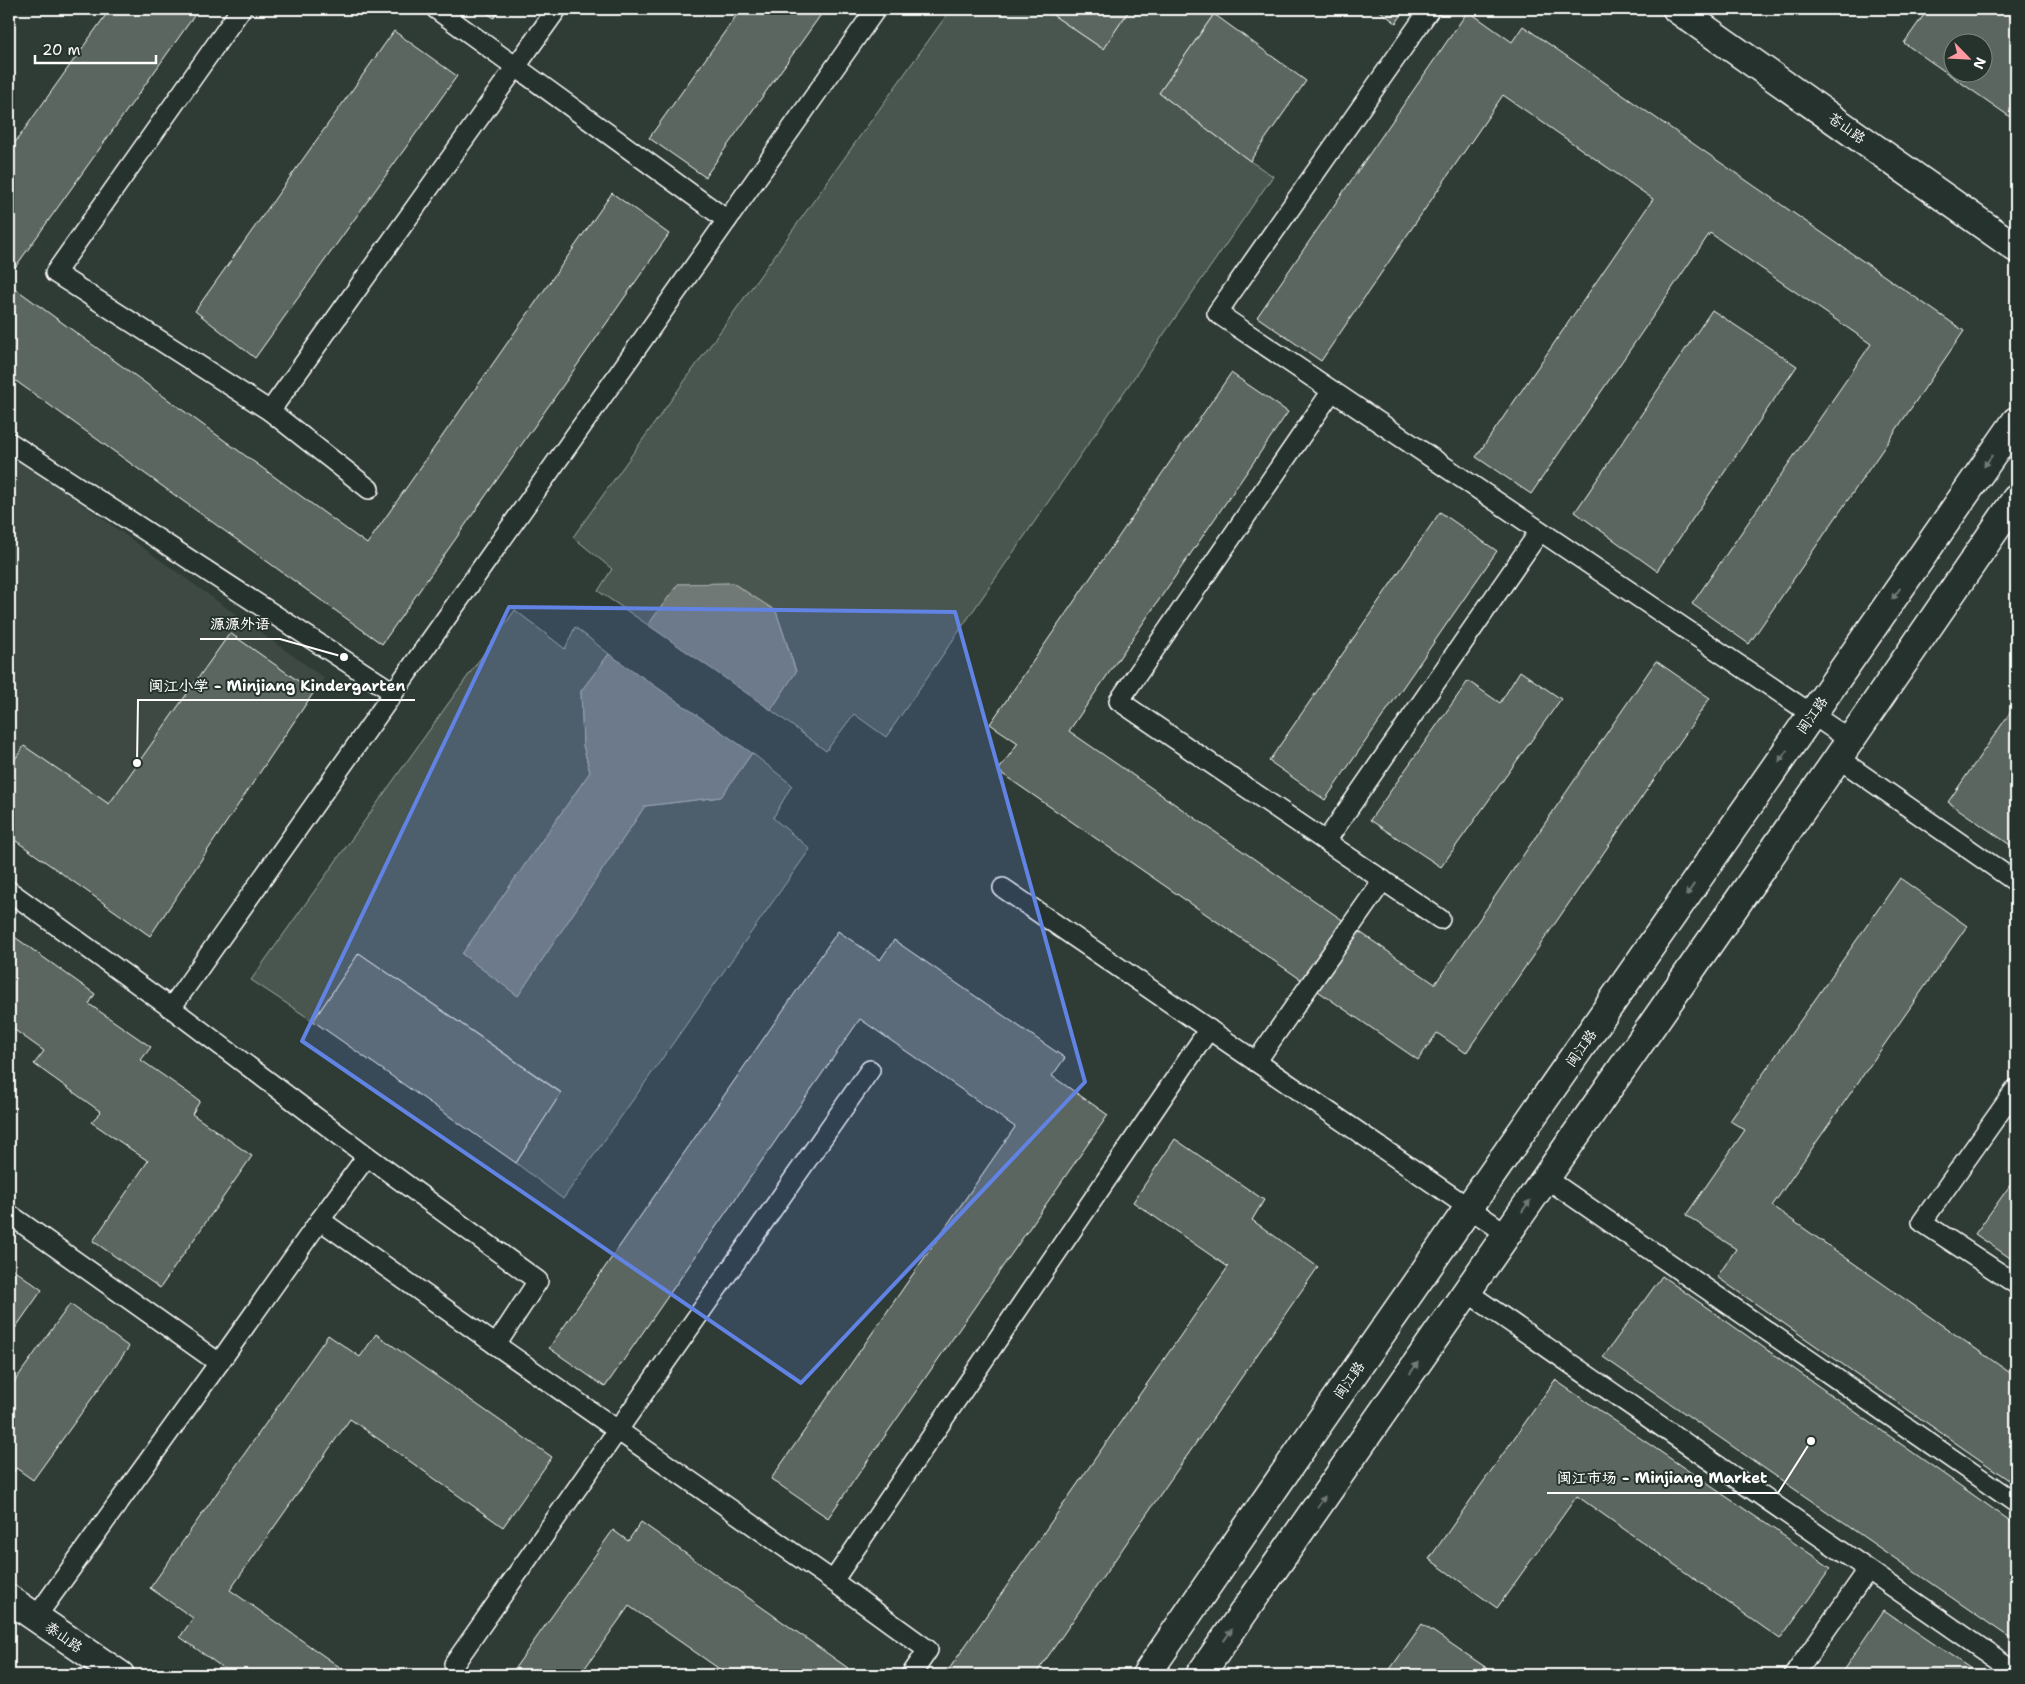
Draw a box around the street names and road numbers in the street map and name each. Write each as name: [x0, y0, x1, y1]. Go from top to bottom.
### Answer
street label: 苍山路: [1825, 109, 1869, 147]
street label: 闽江路: [1793, 693, 1831, 737]
street label: 闽江路: [1562, 1026, 1600, 1070]
street label: 闽江路: [1330, 1358, 1368, 1402]
street label: 泰山路: [42, 1618, 86, 1656]

